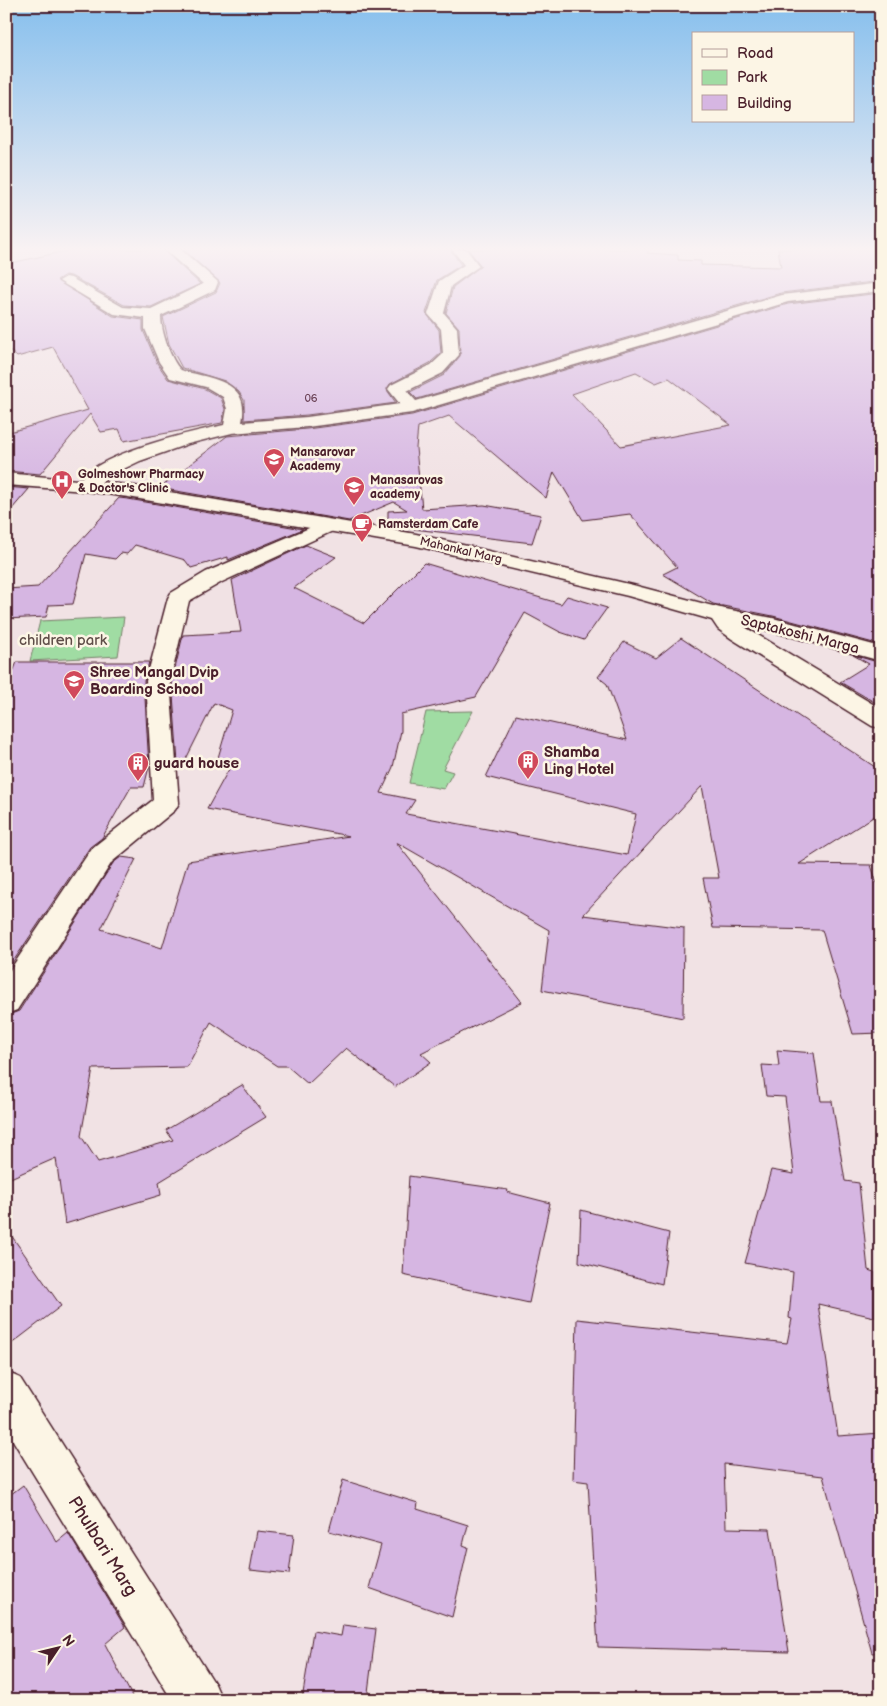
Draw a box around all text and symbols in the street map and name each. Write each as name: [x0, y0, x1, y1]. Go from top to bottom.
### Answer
legend: [692, 32, 854, 122]
text: Road: [737, 44, 773, 63]
text: Park: [737, 68, 768, 87]
text: Building: [737, 94, 792, 113]
house number: 06: [304, 392, 318, 405]
place label: Mansarovar Academy: [289, 445, 355, 474]
school or university icon: Mansarovar Academy: [262, 447, 286, 478]
place label: Golmeshowr Pharmacy & Doctor's Clinic: [78, 467, 204, 496]
hospital icon: Golmeshowr Pharmacy & Doctor's Clinic: [50, 469, 74, 500]
place label: Manasarovas academy: [370, 473, 443, 502]
school or university icon: Manasarovas academy: [342, 475, 366, 506]
cafe icon: Ramsterdam Cafe: [350, 512, 374, 543]
place label: Ramsterdam Cafe: [378, 517, 478, 532]
street label: Mahankal Marg: [418, 534, 504, 567]
street label: Saptakoshi Marga: [739, 611, 861, 658]
park label: children park: [19, 631, 108, 650]
place label: Shree Mangal Dvip Boarding School: [90, 663, 219, 699]
school or university icon: Shree Mangal Dvip Boarding School: [62, 669, 86, 700]
place label: Shamba Ling Hotel: [544, 743, 614, 779]
building icon: Shamba Ling Hotel: [516, 749, 540, 780]
building icon: guard house: [126, 751, 150, 782]
place label: guard house: [154, 754, 240, 773]
street label: Phulbari Marg: [64, 1493, 142, 1600]
north arrow: [32, 1624, 82, 1674]
text: N: [58, 1632, 78, 1650]

